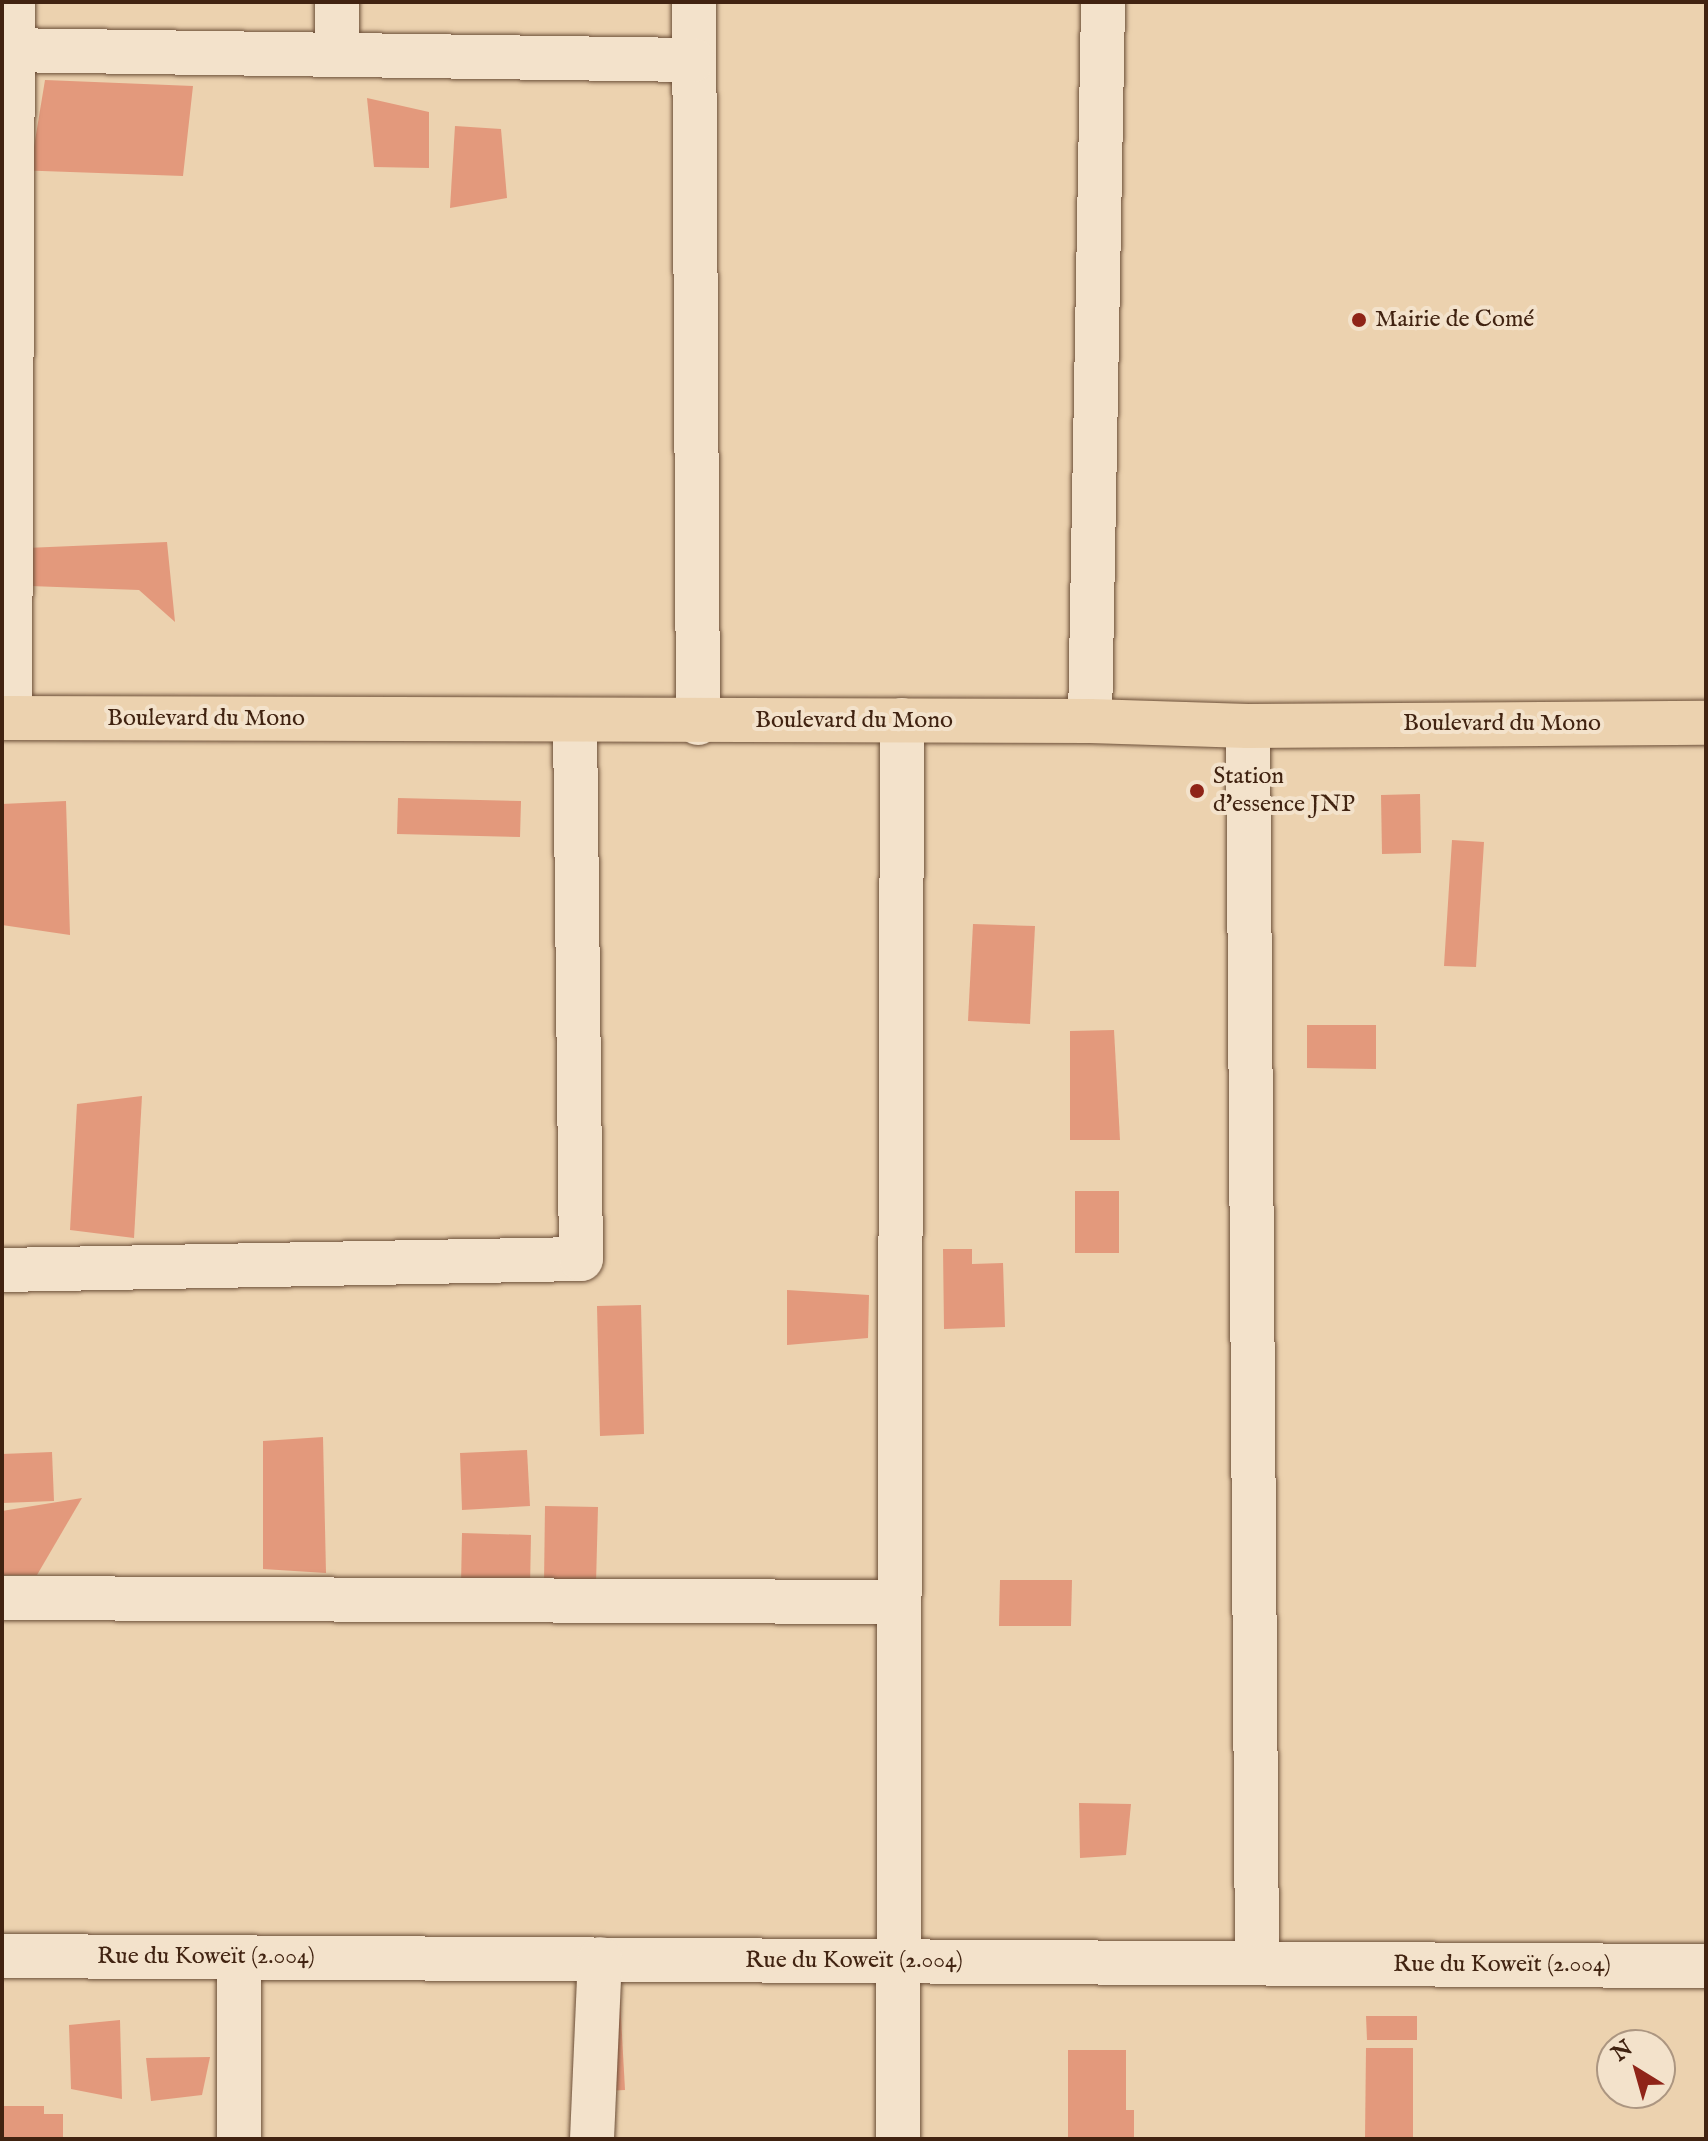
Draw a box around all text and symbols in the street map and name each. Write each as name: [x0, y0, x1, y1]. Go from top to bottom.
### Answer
place label: Mairie de Comé: [1375, 306, 1534, 334]
marker: Mairie de Comé: [1350, 311, 1368, 329]
street label: Boulevard du Mono: [107, 705, 305, 733]
street label: Boulevard du Mono: [755, 707, 953, 735]
street label: Boulevard du Mono: [1403, 710, 1601, 738]
place label: Station d'essence JNP: [1213, 763, 1355, 819]
marker: Station d'essence JNP: [1188, 782, 1206, 800]
street label: Rue du Koweït (2.004): [97, 1943, 315, 1971]
street label: Rue du Koweït (2.004): [745, 1947, 963, 1975]
street label: Rue du Koweït (2.004): [1393, 1951, 1611, 1979]
north arrow: [1596, 2029, 1676, 2109]
text: N: [1607, 2035, 1639, 2068]

